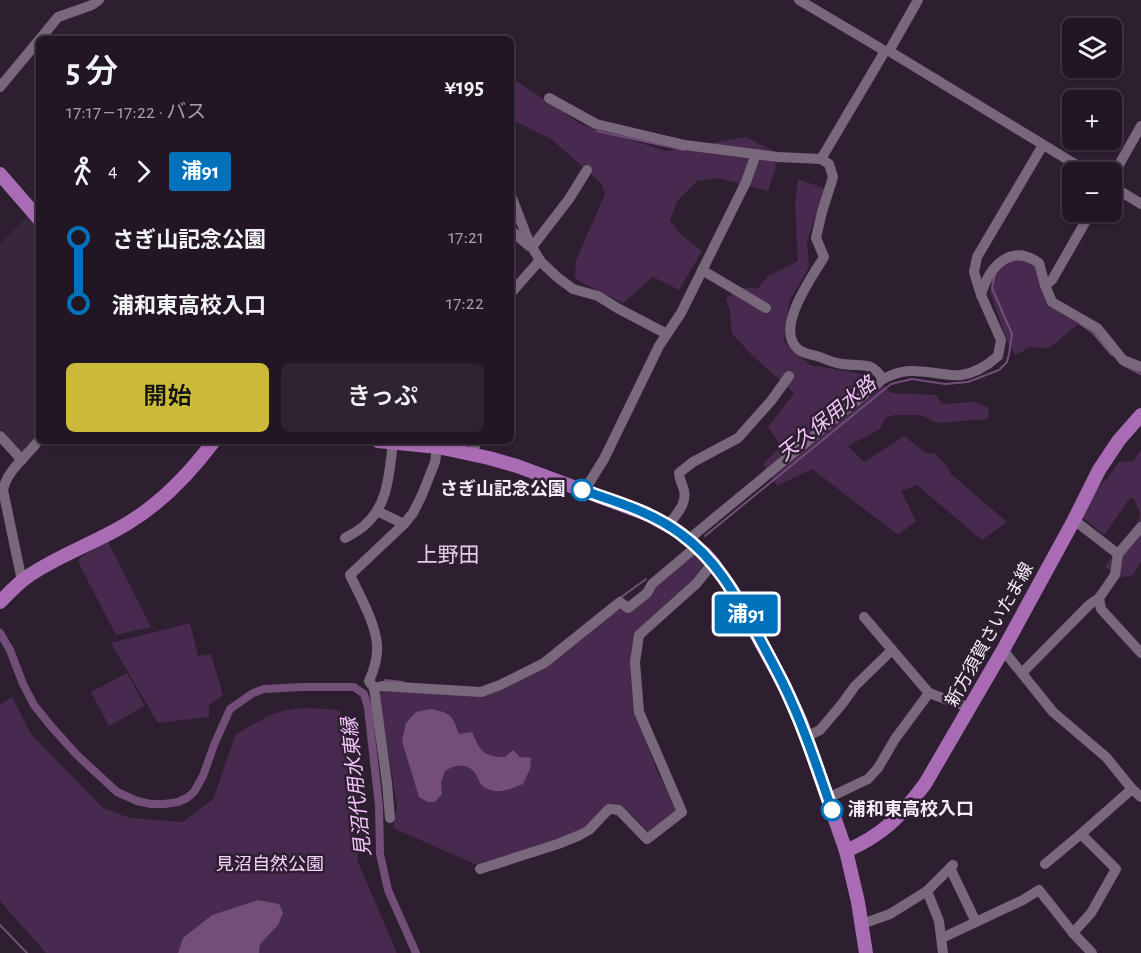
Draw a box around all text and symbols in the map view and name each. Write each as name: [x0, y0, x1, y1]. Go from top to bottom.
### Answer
map controls: [1062, 18, 1122, 222]
button: layers: [1062, 18, 1122, 78]
text: 5 分: [66, 56, 118, 89]
text: ¥195: [444, 76, 484, 98]
button: +: [1062, 90, 1122, 150]
text: 17:17 – 17:22 · バス: [66, 102, 206, 122]
icon: walk: [66, 155, 99, 188]
icon: forward: [127, 155, 160, 188]
text: 4: [108, 161, 118, 181]
text: 浦91: [181, 161, 219, 182]
button: −: [1062, 162, 1122, 222]
text: 17:21: [448, 227, 484, 247]
text: さぎ山記念公園: [112, 229, 266, 251]
text: 17:22: [446, 293, 484, 313]
text: 浦和東高校入口: [112, 295, 266, 317]
button: 開始: [66, 363, 269, 432]
button: きっぷ: [281, 363, 484, 432]
water label: 天久保用水路: [773, 371, 881, 465]
place label: さぎ山記念公園: [440, 479, 566, 499]
marker: さぎ山記念公園: [571, 479, 593, 501]
district label: 上野田: [417, 544, 480, 566]
street label: 新方須賀さいたま線: [941, 559, 1037, 710]
line badge: 浦91: [712, 594, 780, 634]
text: 浦91: [727, 604, 765, 625]
water label: 見沼代用水東縁: [339, 714, 374, 858]
marker: 浦和東高校入口: [821, 799, 843, 821]
place label: 浦和東高校入口: [848, 799, 974, 819]
park label: 見沼自然公園: [216, 854, 324, 874]

